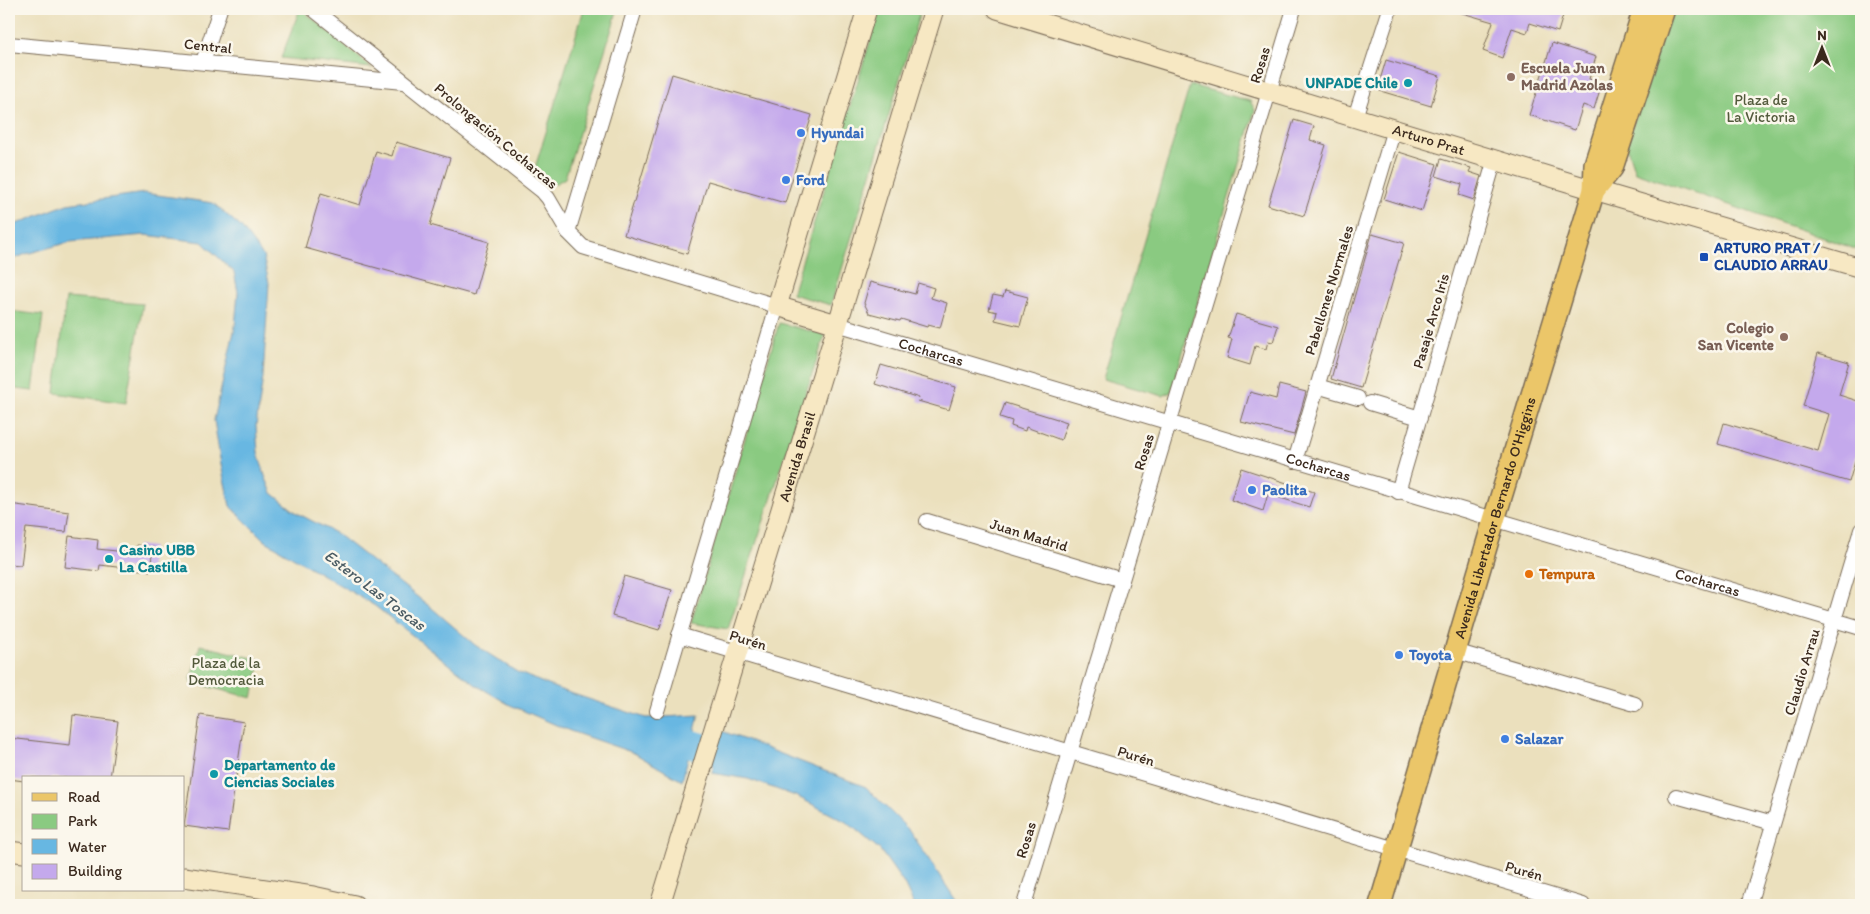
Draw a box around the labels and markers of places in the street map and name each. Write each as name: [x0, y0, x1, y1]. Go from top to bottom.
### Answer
place label: Escuela Juan Madrid Azolas: [1521, 59, 1613, 94]
marker: Escuela Juan Madrid Azolas: [1505, 71, 1517, 83]
place label: UNPADE Chile: [1305, 74, 1398, 92]
marker: UNPADE Chile: [1402, 77, 1414, 89]
place label: Hyundai: [811, 124, 864, 143]
marker: Hyundai: [795, 127, 807, 139]
place label: Ford: [796, 171, 826, 189]
marker: Ford: [780, 174, 792, 186]
place label: ARTURO PRAT / CLAUDIO ARRAU: [1713, 239, 1828, 274]
marker: ARTURO PRAT / CLAUDIO ARRAU: [1698, 251, 1710, 263]
place label: Colegio San Vicente: [1698, 319, 1774, 354]
marker: Colegio San Vicente: [1778, 331, 1790, 343]
place label: Paolita: [1262, 481, 1307, 499]
marker: Paolita: [1246, 484, 1258, 496]
place label: Casino UBB La Castilla: [119, 541, 196, 576]
marker: Casino UBB La Castilla: [103, 553, 115, 565]
place label: Tempura: [1538, 565, 1595, 584]
marker: Tempura: [1523, 568, 1535, 580]
place label: Toyota: [1408, 646, 1452, 665]
marker: Toyota: [1393, 649, 1405, 661]
place label: Salazar: [1515, 730, 1564, 748]
marker: Salazar: [1499, 733, 1511, 745]
place label: Departamento de Ciencias Sociales: [224, 756, 335, 791]
marker: Departamento de Ciencias Sociales: [208, 768, 220, 780]

